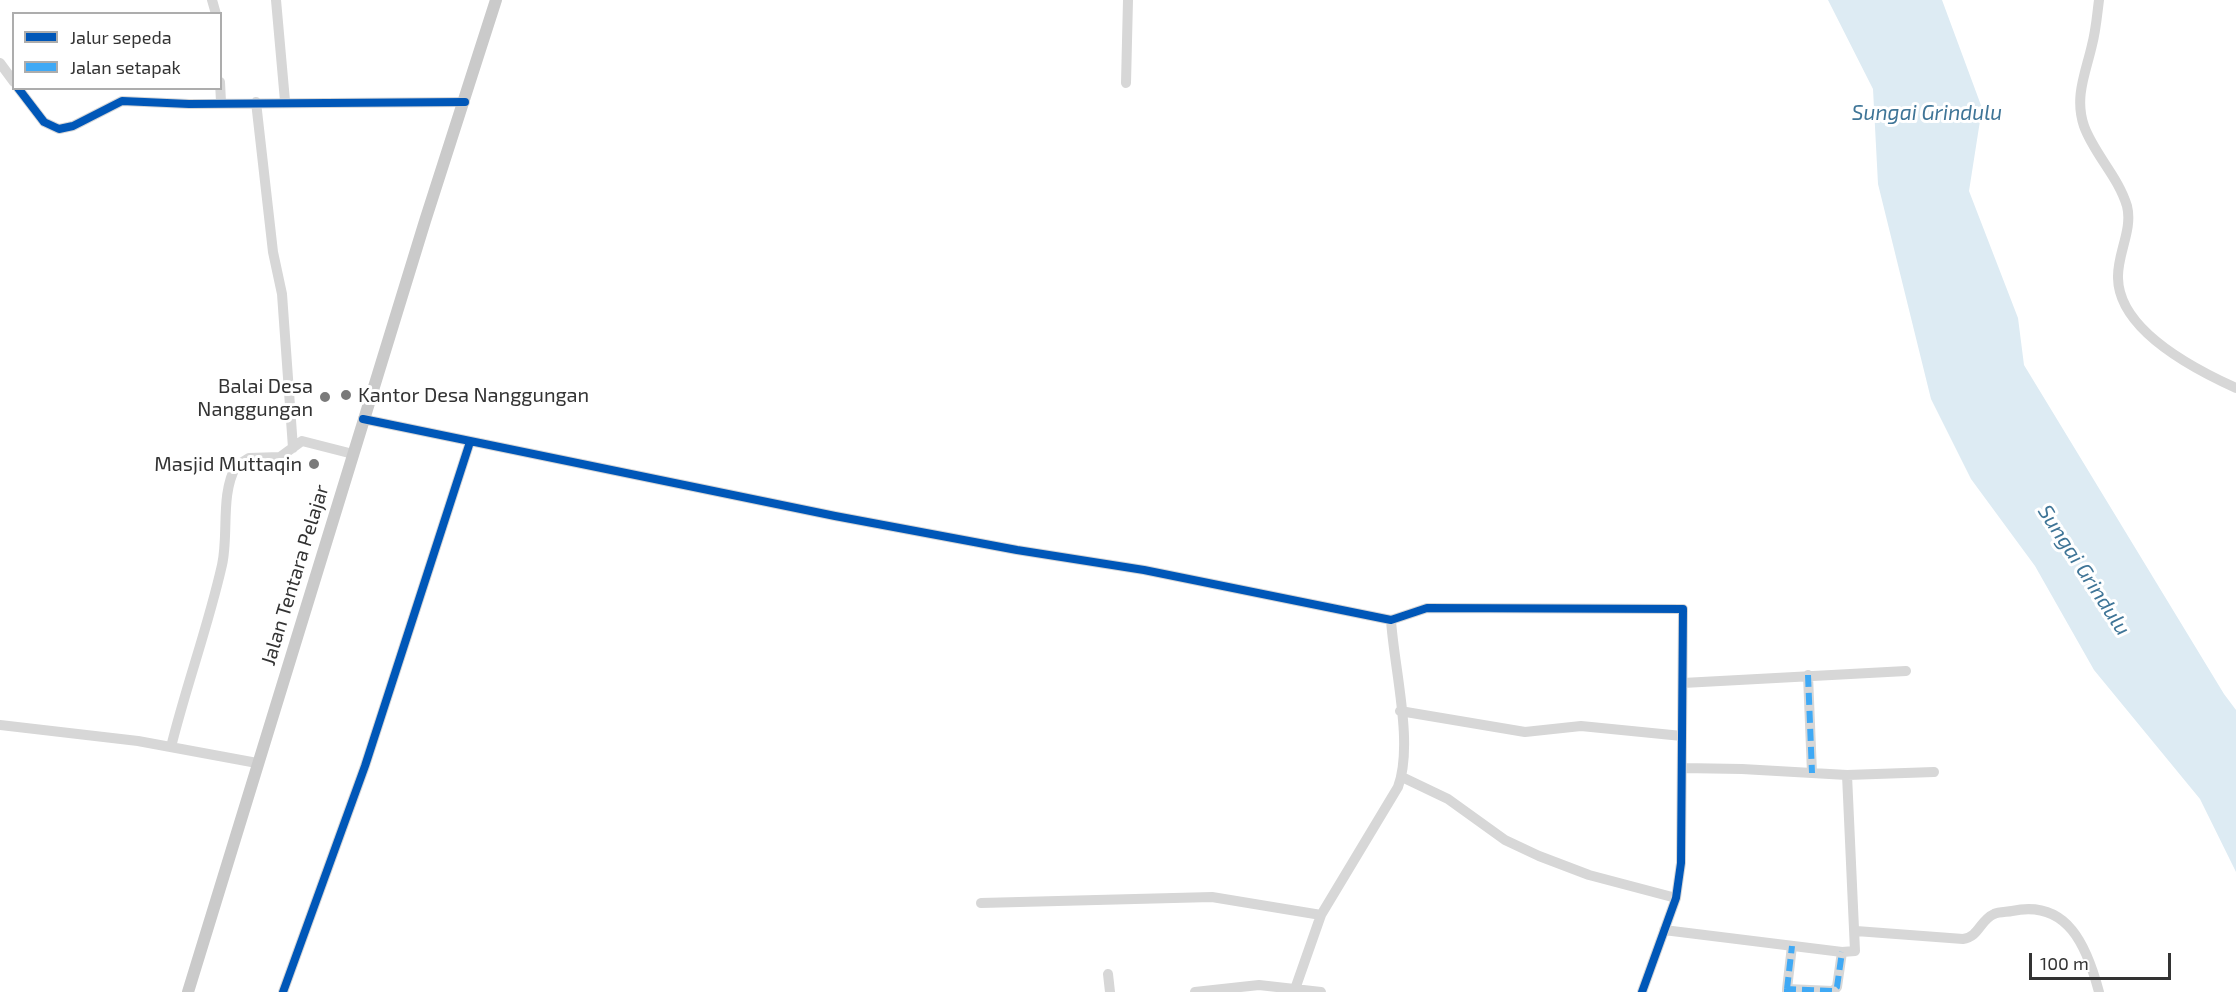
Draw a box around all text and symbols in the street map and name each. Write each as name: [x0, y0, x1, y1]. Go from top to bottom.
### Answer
legend: [12, 12, 222, 90]
text: Jalur sepeda: [70, 26, 172, 48]
text: Jalan setapak: [70, 56, 181, 78]
water label: Sungai Grindulu: [1852, 100, 2002, 126]
place label: Balai Desa Nanggungan: [197, 374, 313, 421]
place label: Kantor Desa Nanggungan: [358, 383, 589, 407]
marker: Kantor Desa Nanggungan: [339, 388, 353, 402]
marker: Balai Desa Nanggungan: [318, 390, 332, 404]
place label: Masjid Muttaqin: [154, 452, 302, 476]
marker: Masjid Muttaqin: [307, 457, 321, 471]
street label: Jalan Tentara Pelajar: [256, 482, 334, 668]
water label: Sungai Grindulu: [2032, 500, 2136, 640]
scale bar: [2032, 941, 2174, 979]
text: 100 m: [2040, 952, 2089, 974]

